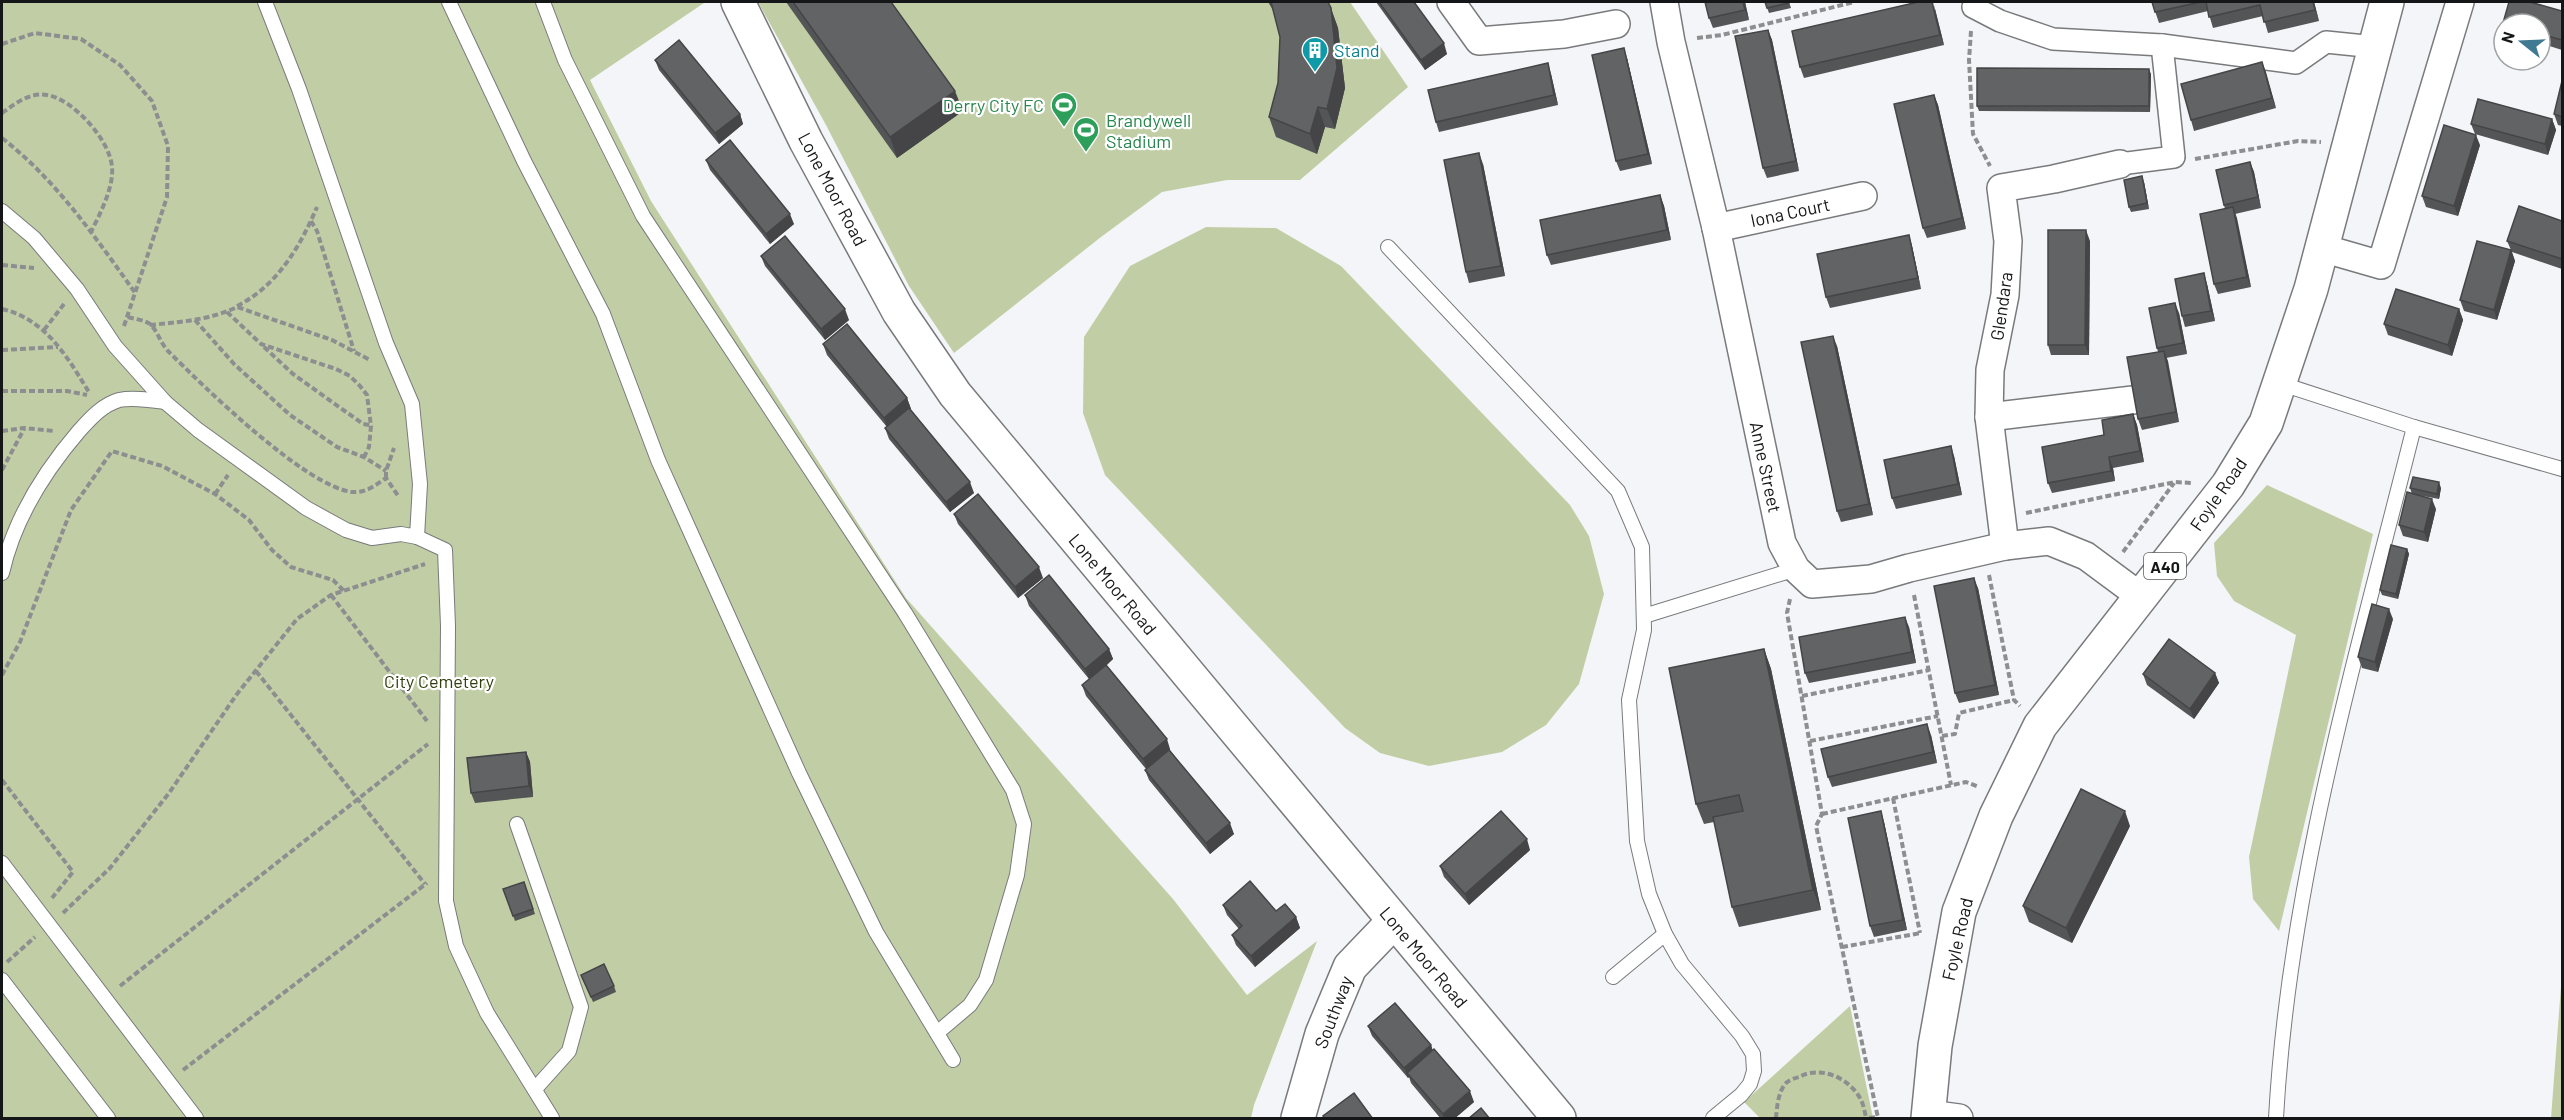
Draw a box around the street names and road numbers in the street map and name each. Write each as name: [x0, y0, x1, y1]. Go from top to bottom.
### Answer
street label: Lone Moor Road: [794, 129, 872, 249]
street label: Iona Court: [1748, 193, 1832, 231]
street label: Glendara: [1985, 270, 2017, 342]
street label: Anne Street: [1746, 419, 1786, 515]
street label: Foyle Road: [2185, 453, 2251, 535]
street label: Lone Moor Road: [1064, 529, 1162, 639]
road number: A40: [2144, 553, 2186, 579]
street label: Foyle Road: [1937, 895, 1977, 983]
street label: Lone Moor Road: [1375, 902, 1473, 1012]
street label: Southway: [1309, 972, 1357, 1052]

